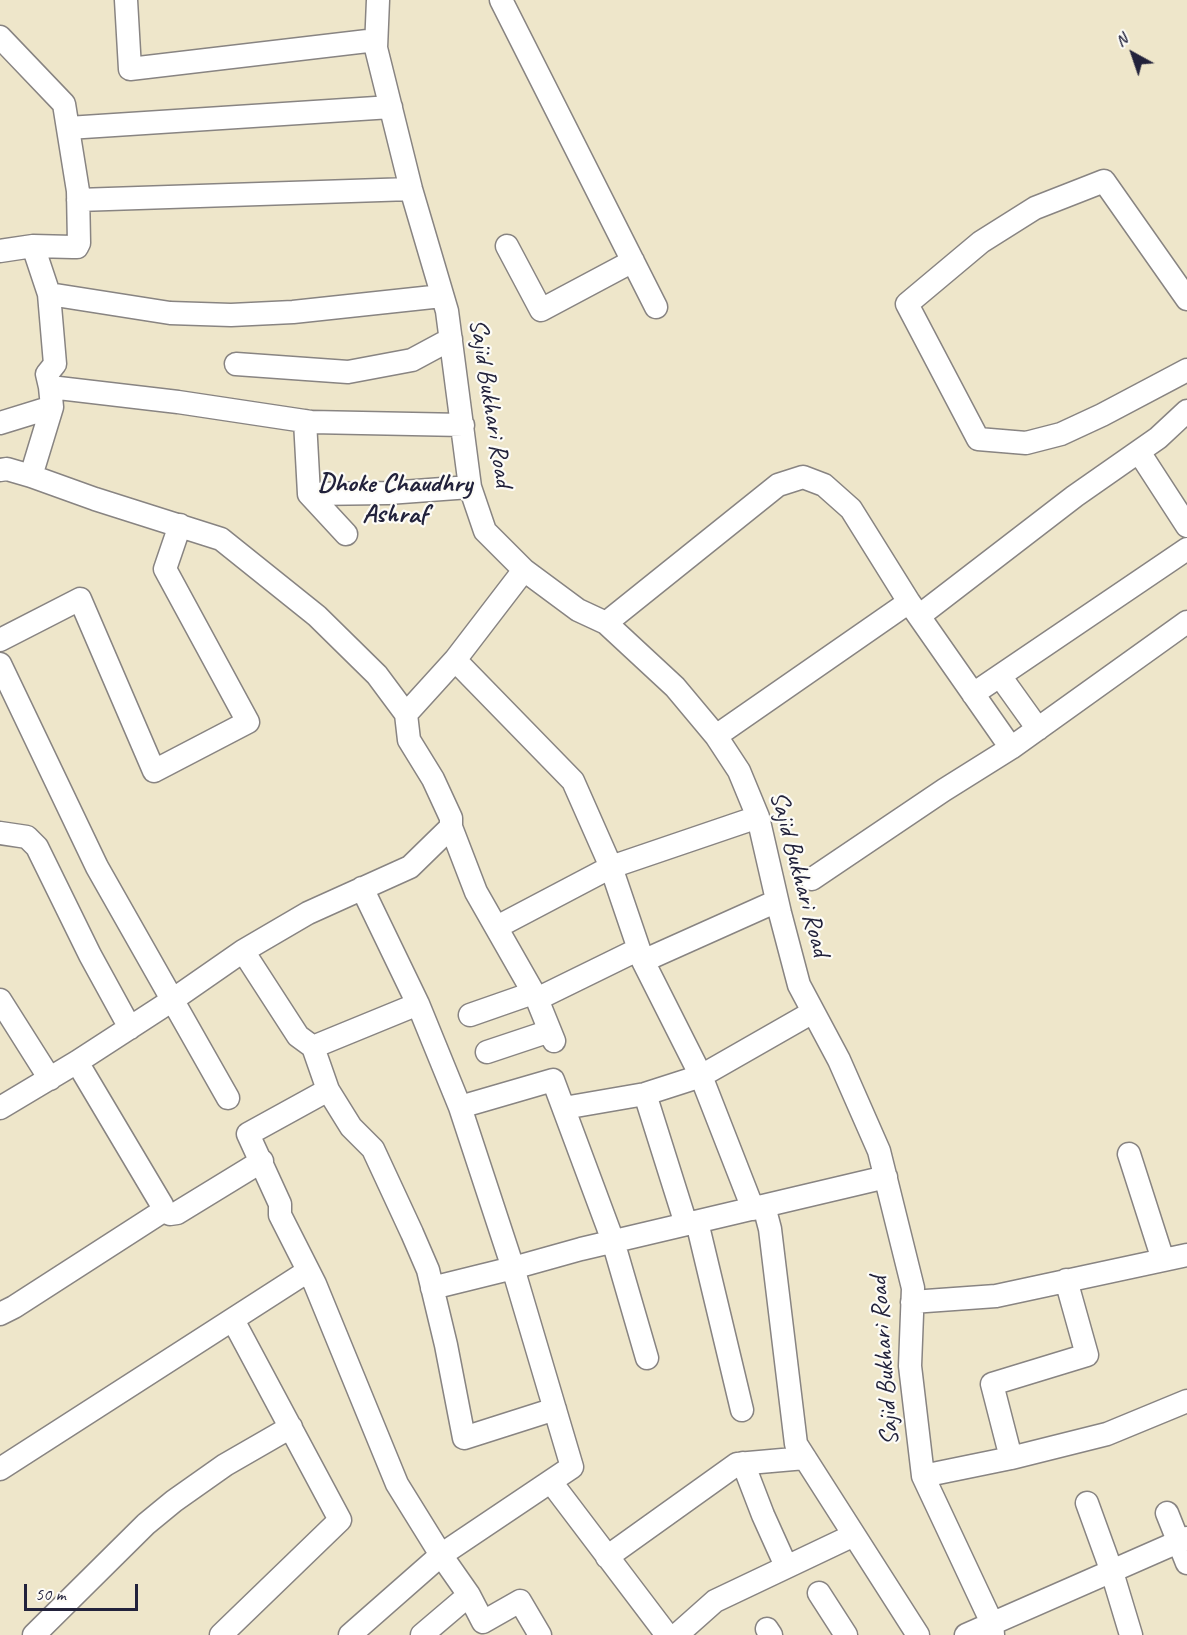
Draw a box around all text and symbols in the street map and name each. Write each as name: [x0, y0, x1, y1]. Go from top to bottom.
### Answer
north arrow: [1103, 24, 1163, 84]
text: N: [1111, 29, 1132, 51]
street label: Sajid Bukhari Road: [461, 317, 519, 489]
district label: Dhoke Chaudhry Ashraf: [318, 468, 472, 531]
street label: Sajid Bukhari Road: [762, 788, 836, 960]
street label: Sajid Bukhari Road: [864, 1275, 906, 1447]
scale bar: [27, 1572, 141, 1610]
text: 50 m: [35, 1583, 66, 1605]

